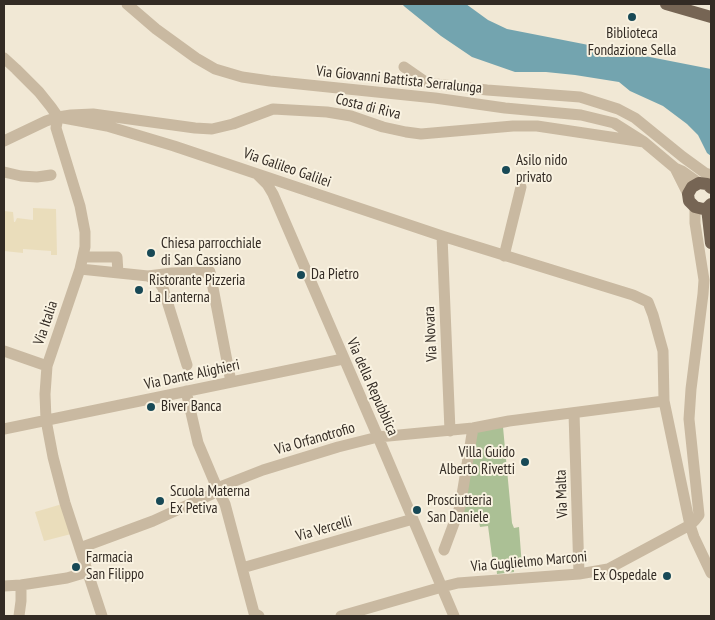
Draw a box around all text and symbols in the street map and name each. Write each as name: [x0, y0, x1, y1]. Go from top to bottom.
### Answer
marker: Biblioteca Fondazione Sella: [626, 11, 638, 23]
place label: Biblioteca Fondazione Sella: [588, 25, 676, 60]
street label: Via Giovanni Battista Serralunga: [315, 62, 483, 98]
street label: Costa di Riva: [334, 90, 402, 124]
street label: Via Galileo Galilei: [241, 145, 333, 191]
place label: Asilo nido privato: [516, 152, 567, 187]
marker: Asilo nido privato: [500, 164, 512, 176]
place label: Chiesa parrocchiale di San Cassiano: [161, 235, 261, 270]
marker: Chiesa parrocchiale di San Cassiano: [145, 247, 157, 259]
place label: Da Pietro: [311, 266, 359, 284]
marker: Da Pietro: [295, 269, 307, 281]
place label: Ristorante Pizzeria La Lanterna: [149, 272, 245, 307]
marker: Ristorante Pizzeria La Lanterna: [133, 284, 145, 296]
street label: Via Italia: [30, 298, 62, 348]
street label: Via Novara: [421, 306, 441, 362]
street label: Via della Repubblica: [342, 335, 402, 439]
street label: Via Dante Alighieri: [143, 356, 241, 394]
place label: Biver Banca: [161, 398, 222, 416]
marker: Biver Banca: [145, 401, 157, 413]
street label: Via Orfanotrofio: [273, 419, 357, 459]
place label: Villa Guido Alberto Rivetti: [440, 444, 515, 479]
marker: Villa Guido Alberto Rivetti: [519, 456, 531, 468]
street label: Via Malta: [552, 469, 572, 519]
place label: Scuola Materna Ex Petiva: [170, 483, 250, 518]
place label: Prosciutteria San Daniele: [427, 492, 492, 527]
marker: Scuola Materna Ex Petiva: [154, 495, 166, 507]
marker: Prosciutteria San Daniele: [411, 504, 423, 516]
street label: Via Vercelli: [294, 512, 354, 546]
street label: Via Guglielmo Marconi: [470, 548, 588, 576]
place label: Farmacia San Filippo: [86, 549, 144, 584]
marker: Farmacia San Filippo: [70, 561, 82, 573]
place label: Ex Ospedale: [593, 567, 657, 585]
marker: Ex Ospedale: [661, 570, 673, 582]

